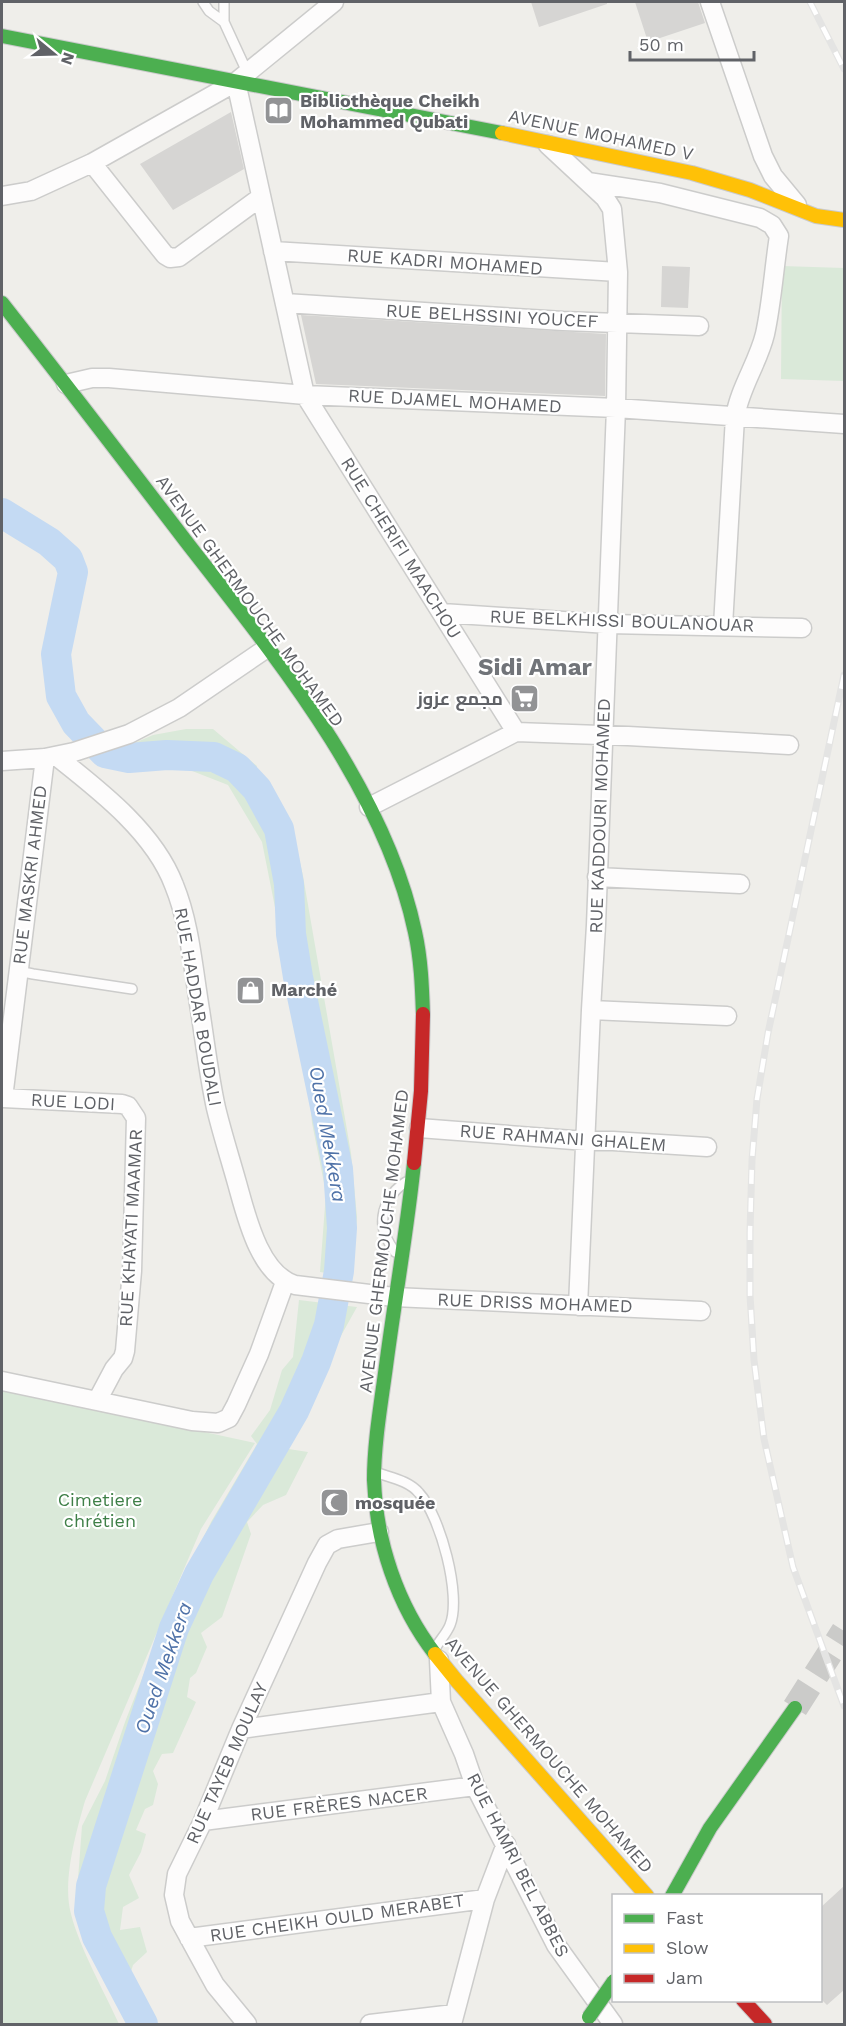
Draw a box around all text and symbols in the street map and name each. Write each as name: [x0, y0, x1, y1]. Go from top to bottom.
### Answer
north arrow: [24, 24, 84, 84]
scale bar: [630, 24, 754, 62]
text: 50 m: [639, 34, 684, 55]
text: N: [57, 50, 79, 67]
place label: Bibliothèque Cheikh Mohammed Qubati: [300, 90, 480, 132]
library icon: Bibliothèque Cheikh Mohammed Qubati: [263, 95, 295, 127]
street label: AVENUE MOHAMED V: [507, 105, 696, 164]
street label: RUE KADRI MOHAMED: [346, 244, 544, 279]
street label: RUE BELHSSINI YOUCEF: [385, 299, 599, 332]
street label: RUE DJAMEL MOHAMED: [348, 384, 562, 417]
street label: RUE CHERIFI MAACHOU: [337, 453, 466, 642]
street label: AVENUE GHERMOUCHE MOHAMED: [152, 471, 349, 731]
street label: RUE BELKHISSI BOULANOUAR: [489, 605, 755, 636]
district label: Sidi Amar: [478, 653, 593, 681]
supermarket icon: مجمع عزوز: [508, 683, 540, 715]
place label: مجمع عزوز: [416, 688, 503, 711]
street label: RUE KADDOURI MOHAMED: [585, 698, 614, 934]
street label: RUE MASKRI AHMED: [8, 784, 51, 966]
street label: RUE HADDAR BOUDALI: [171, 906, 226, 1108]
shop icon: Marché: [234, 974, 266, 1006]
place label: Marché: [271, 979, 337, 1000]
water label: Oued Mekkera: [304, 1064, 352, 1204]
street label: AVENUE GHERMOUCHE MOHAMED: [354, 1088, 413, 1394]
street label: RUE LODI: [30, 1089, 116, 1114]
street label: RUE RAHMANI GHALEM: [459, 1120, 667, 1155]
street label: RUE KHAYATI MAAMAR: [115, 1128, 146, 1327]
street label: RUE DRISS MOHAMED: [437, 1289, 633, 1316]
mosque icon: mosquée: [318, 1487, 350, 1519]
park label: Cimetiere chrétien: [58, 1489, 142, 1531]
place label: mosquée: [355, 1492, 436, 1513]
water label: Oued Mekkera: [129, 1599, 197, 1737]
street label: AVENUE GHERMOUCHE MOHAMED: [441, 1632, 658, 1877]
street label: RUE TAYEB MOULAY: [181, 1678, 272, 1847]
street label: RUE HAMRI BEL ABBES: [463, 1769, 574, 1960]
street label: RUE FRÈRES NACER: [249, 1782, 429, 1825]
street label: RUE CHEIKH OULD MERABET: [208, 1889, 466, 1946]
legend: [612, 1894, 822, 2002]
text: Fast: [666, 1907, 704, 1928]
text: Slow: [666, 1937, 709, 1958]
text: Jam: [666, 1967, 703, 1988]

